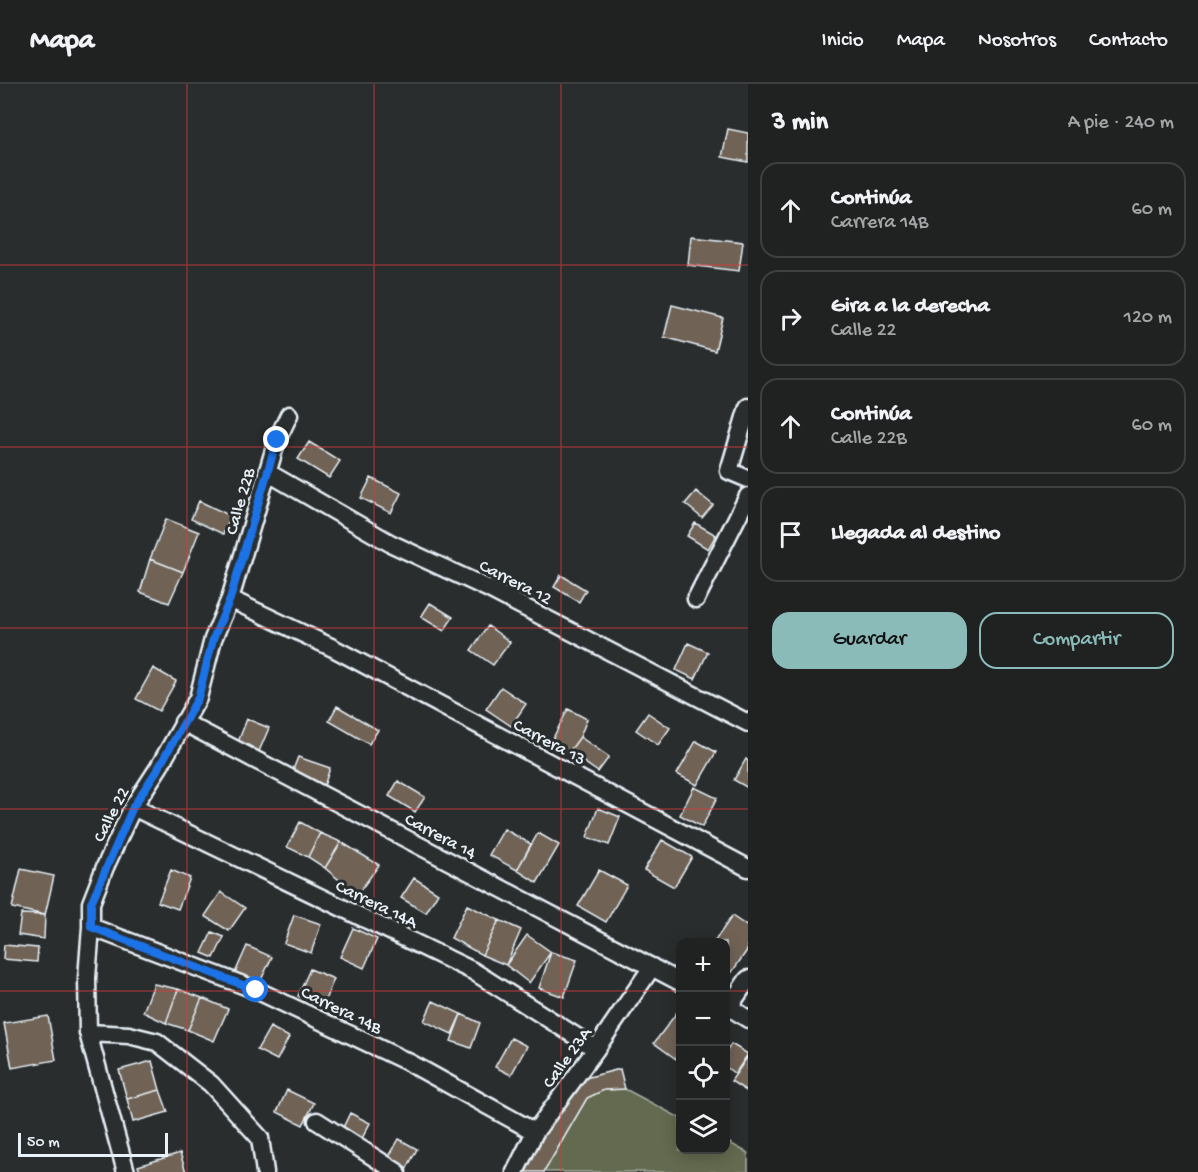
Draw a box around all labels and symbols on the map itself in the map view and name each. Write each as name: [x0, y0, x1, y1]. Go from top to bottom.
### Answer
route end: [263, 426, 289, 452]
street label: Calle 22B: [222, 465, 261, 537]
street label: Carrera 12: [475, 556, 555, 610]
street label: Carrera 13: [509, 715, 589, 771]
street label: Calle 22: [90, 784, 135, 846]
street label: Carrera 14: [400, 810, 480, 865]
street label: Carrera 14A: [331, 876, 422, 935]
route start: [242, 976, 268, 1002]
street label: Carrera 14B: [297, 983, 385, 1040]
street label: Calle 23A: [539, 1023, 598, 1093]
scale bar: [18, 1130, 168, 1158]

